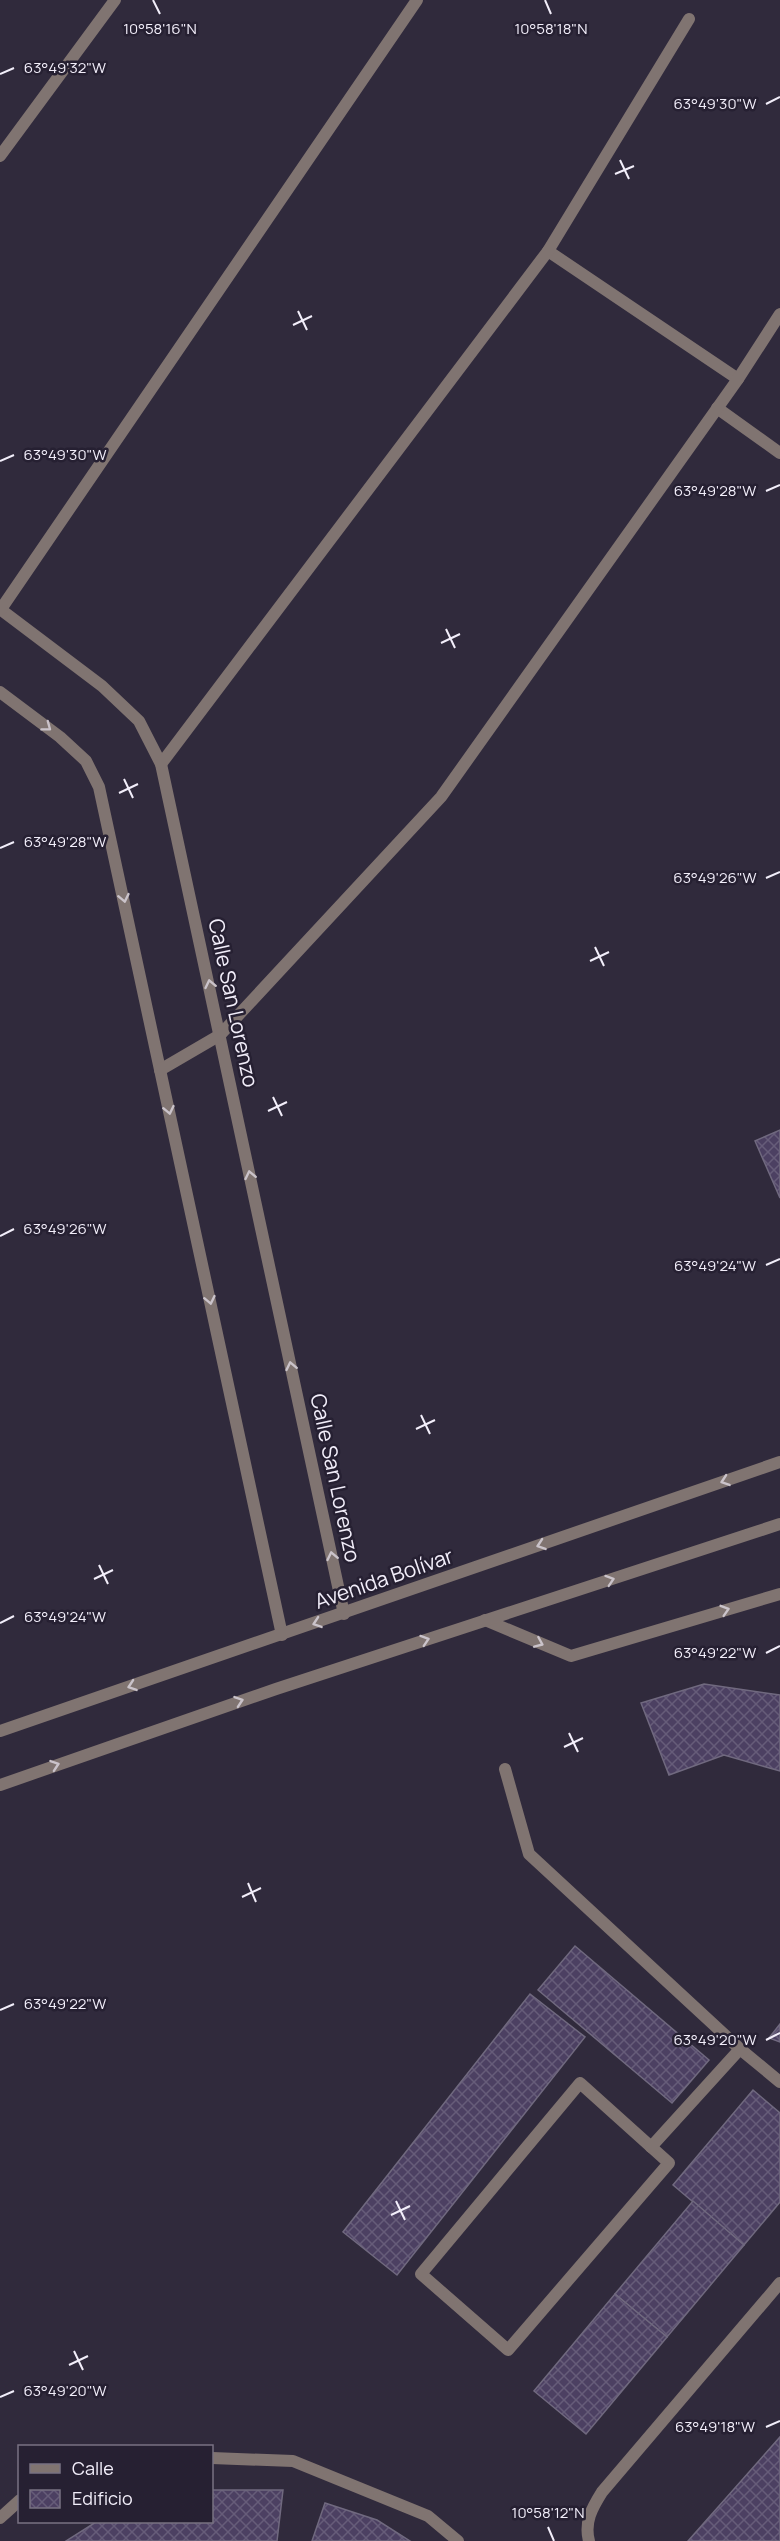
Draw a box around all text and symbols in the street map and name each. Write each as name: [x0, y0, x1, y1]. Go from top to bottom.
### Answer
text: 10°58'16"N: [123, 18, 197, 39]
text: 10°58'18"N: [514, 18, 588, 39]
text: 63°49'32"W: [24, 57, 106, 78]
text: 63°49'30"W: [674, 93, 756, 114]
text: 63°49'30"W: [24, 444, 106, 465]
text: 63°49'28"W: [674, 480, 756, 501]
one-way arrow: [40, 720, 51, 731]
text: 63°49'28"W: [24, 831, 106, 852]
text: 63°49'26"W: [673, 867, 757, 888]
one-way arrow: [116, 893, 129, 903]
street label: Calle San Lorenzo: [202, 916, 266, 1090]
one-way arrow: [204, 980, 217, 990]
one-way arrow: [162, 1104, 175, 1114]
one-way arrow: [245, 1170, 258, 1180]
text: 63°49'26"W: [23, 1218, 107, 1239]
text: 63°49'24"W: [674, 1255, 756, 1276]
one-way arrow: [203, 1295, 216, 1305]
one-way arrow: [285, 1361, 298, 1371]
street label: Calle San Lorenzo: [304, 1391, 368, 1565]
one-way arrow: [720, 1473, 731, 1486]
one-way arrow: [536, 1538, 547, 1551]
street label: Avenida Bolívar: [311, 1541, 457, 1615]
one-way arrow: [326, 1552, 339, 1562]
one-way arrow: [604, 1574, 615, 1587]
one-way arrow: [719, 1605, 730, 1617]
text: 63°49'24"W: [24, 1606, 106, 1627]
one-way arrow: [312, 1616, 323, 1628]
one-way arrow: [419, 1635, 430, 1647]
one-way arrow: [533, 1636, 544, 1648]
text: 63°49'22"W: [674, 1642, 756, 1663]
one-way arrow: [127, 1678, 138, 1691]
one-way arrow: [234, 1696, 244, 1709]
one-way arrow: [49, 1760, 60, 1773]
text: 63°49'22"W: [24, 1993, 106, 2014]
text: 63°49'20"W: [673, 2029, 757, 2050]
text: 63°49'20"W: [23, 2380, 107, 2401]
text: 63°49'18"W: [675, 2416, 755, 2437]
legend: [18, 2445, 213, 2523]
text: Calle: [72, 2456, 114, 2480]
text: Edificio: [72, 2486, 133, 2510]
text: 10°58'12"N: [512, 2502, 584, 2523]

